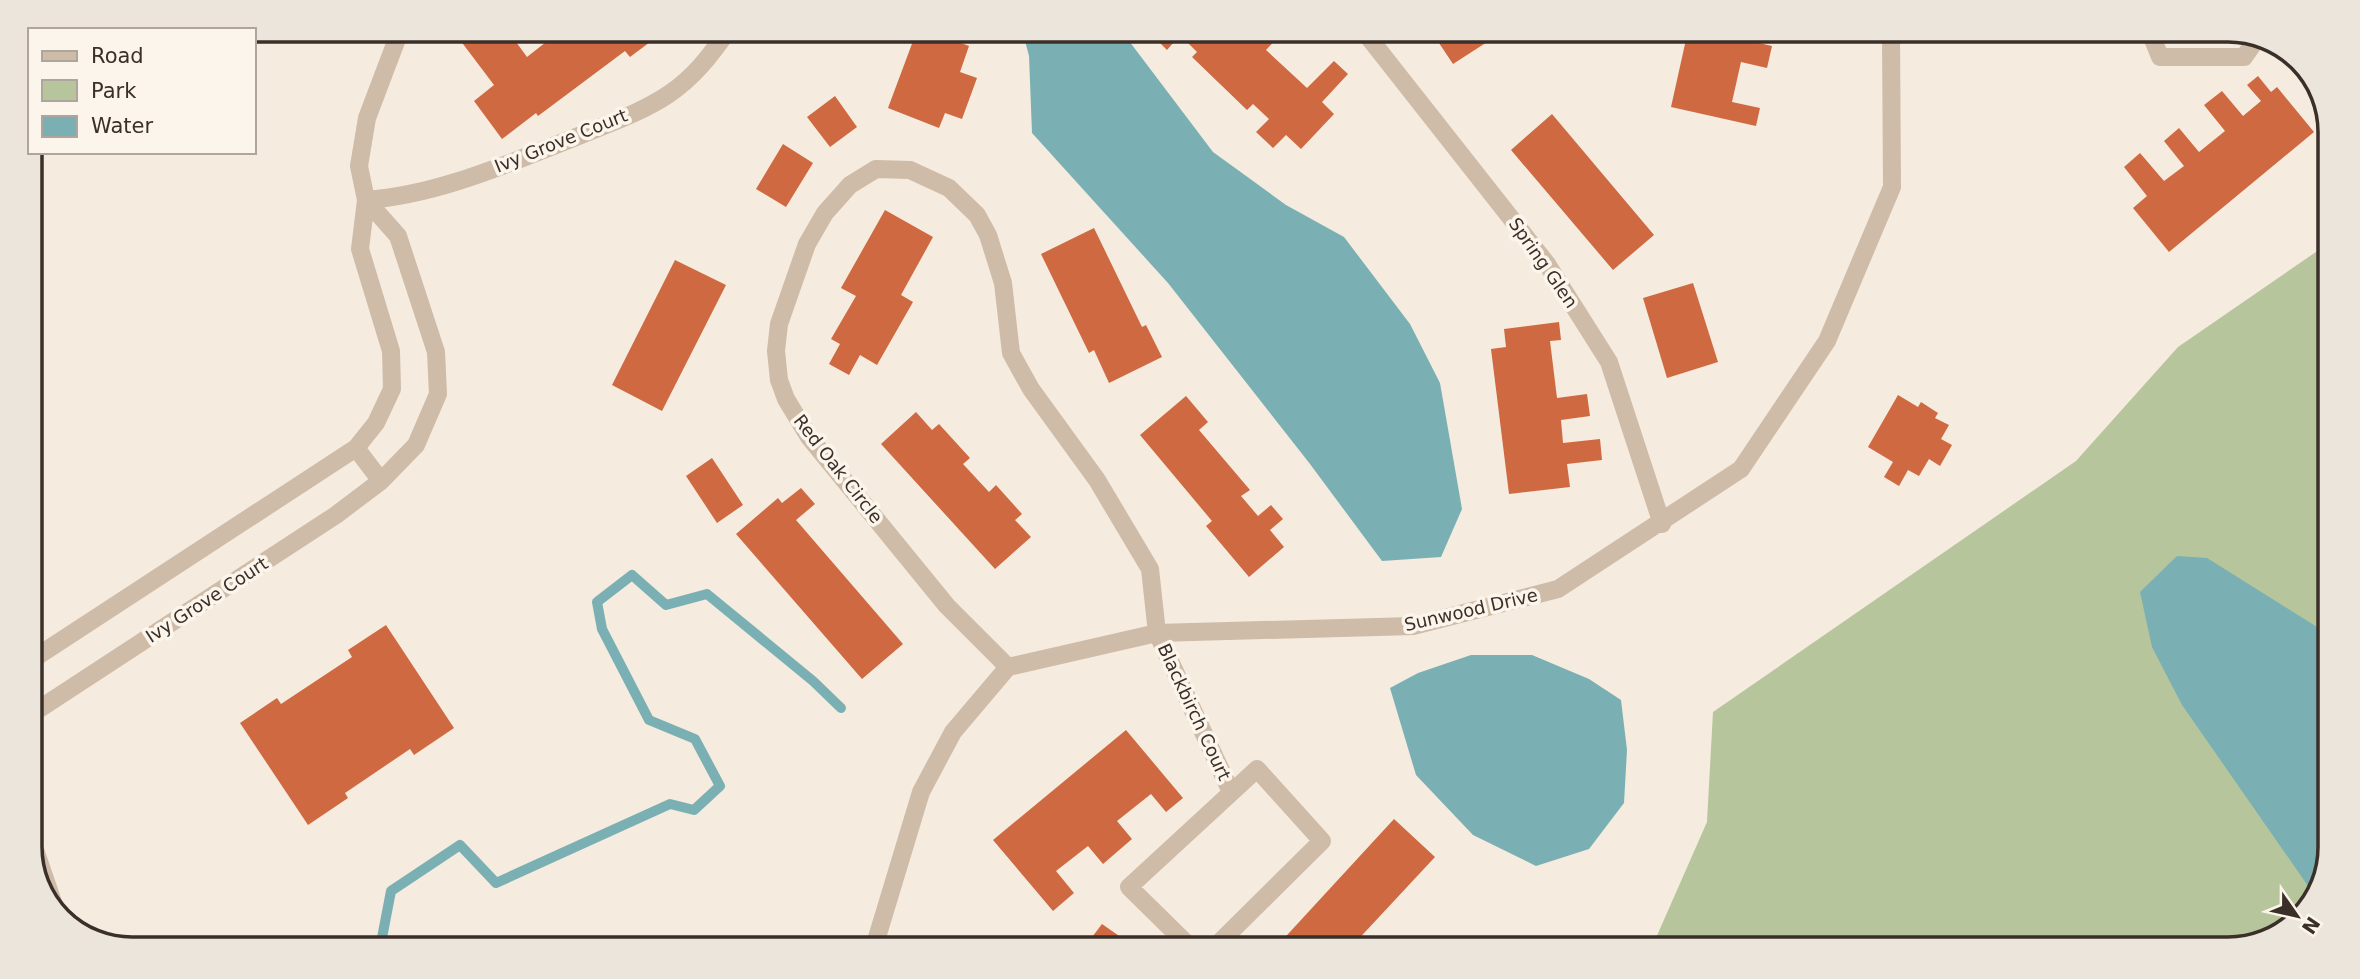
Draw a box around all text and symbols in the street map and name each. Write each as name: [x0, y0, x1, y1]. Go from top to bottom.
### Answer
legend: [28, 28, 256, 154]
text: Road: [91, 44, 144, 68]
text: Park: [91, 79, 137, 103]
street label: Ivy Grove Court: [491, 104, 630, 177]
text: Water: [91, 114, 153, 138]
street label: Spring Glen: [1505, 214, 1582, 312]
street label: Red Oak Circle: [790, 410, 887, 527]
street label: Ivy Grove Court: [142, 552, 272, 647]
street label: Sunwood Drive: [1402, 584, 1540, 635]
street label: Blackbirch Court: [1154, 640, 1235, 784]
north arrow: [2262, 881, 2332, 951]
text: N: [2298, 913, 2325, 938]

